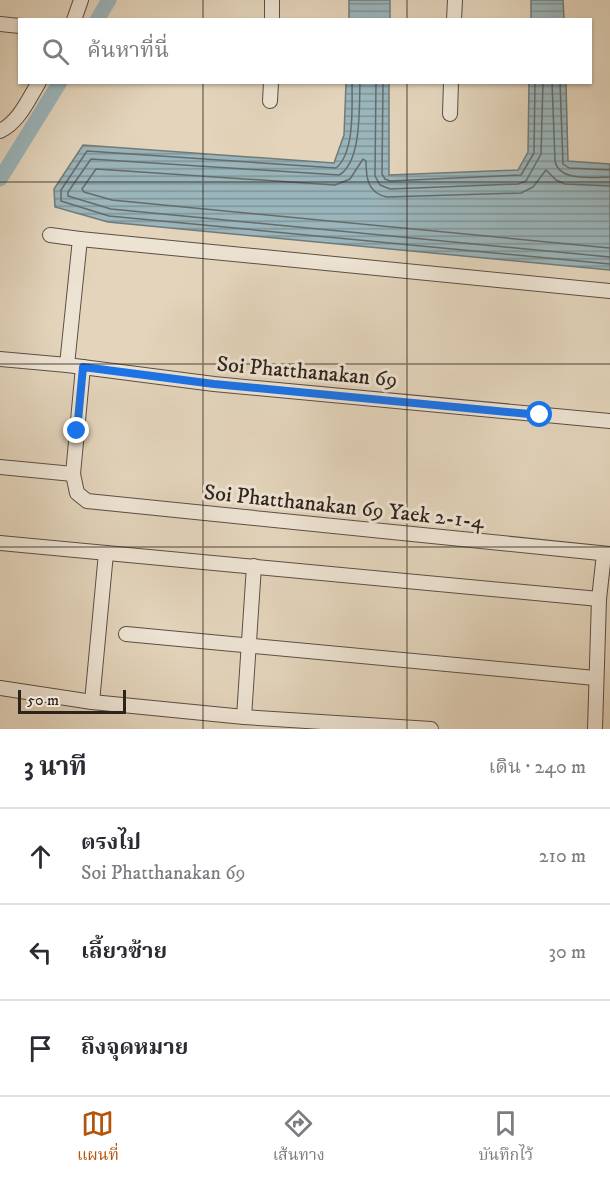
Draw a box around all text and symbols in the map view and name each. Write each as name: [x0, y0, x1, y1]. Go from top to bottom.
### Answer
search box: [18, 18, 592, 84]
icon: search: [39, 35, 72, 68]
text: ค้นหาที่นี่: [87, 37, 169, 64]
street label: Soi Phatthanakan 69: [216, 351, 398, 393]
route start: [526, 401, 552, 427]
route end: [63, 417, 89, 443]
street label: Soi Phatthanakan 69 Yaek 2-1-4: [203, 479, 487, 535]
scale bar: [18, 687, 126, 714]
text: 50 m: [27, 690, 59, 710]
text: 3 นาที: [24, 751, 87, 784]
text: เดิน · 240 m: [488, 755, 586, 780]
text: ตรงไป: [81, 829, 141, 856]
icon: ahead: [24, 840, 57, 873]
text: 210 m: [539, 844, 586, 869]
text: Soi Phatthanakan 69: [81, 861, 246, 886]
icon: left: [24, 936, 57, 969]
text: เลี้ยวซ้าย: [81, 938, 167, 965]
text: 30 m: [548, 940, 586, 965]
icon: arrive: [24, 1032, 57, 1065]
text: ถึงจุดหมาย: [81, 1034, 188, 1061]
tab: แผนที่: [77, 1107, 119, 1169]
tab: เส้นทาง: [273, 1107, 325, 1169]
tab: บันทึกไว้: [479, 1107, 533, 1169]

